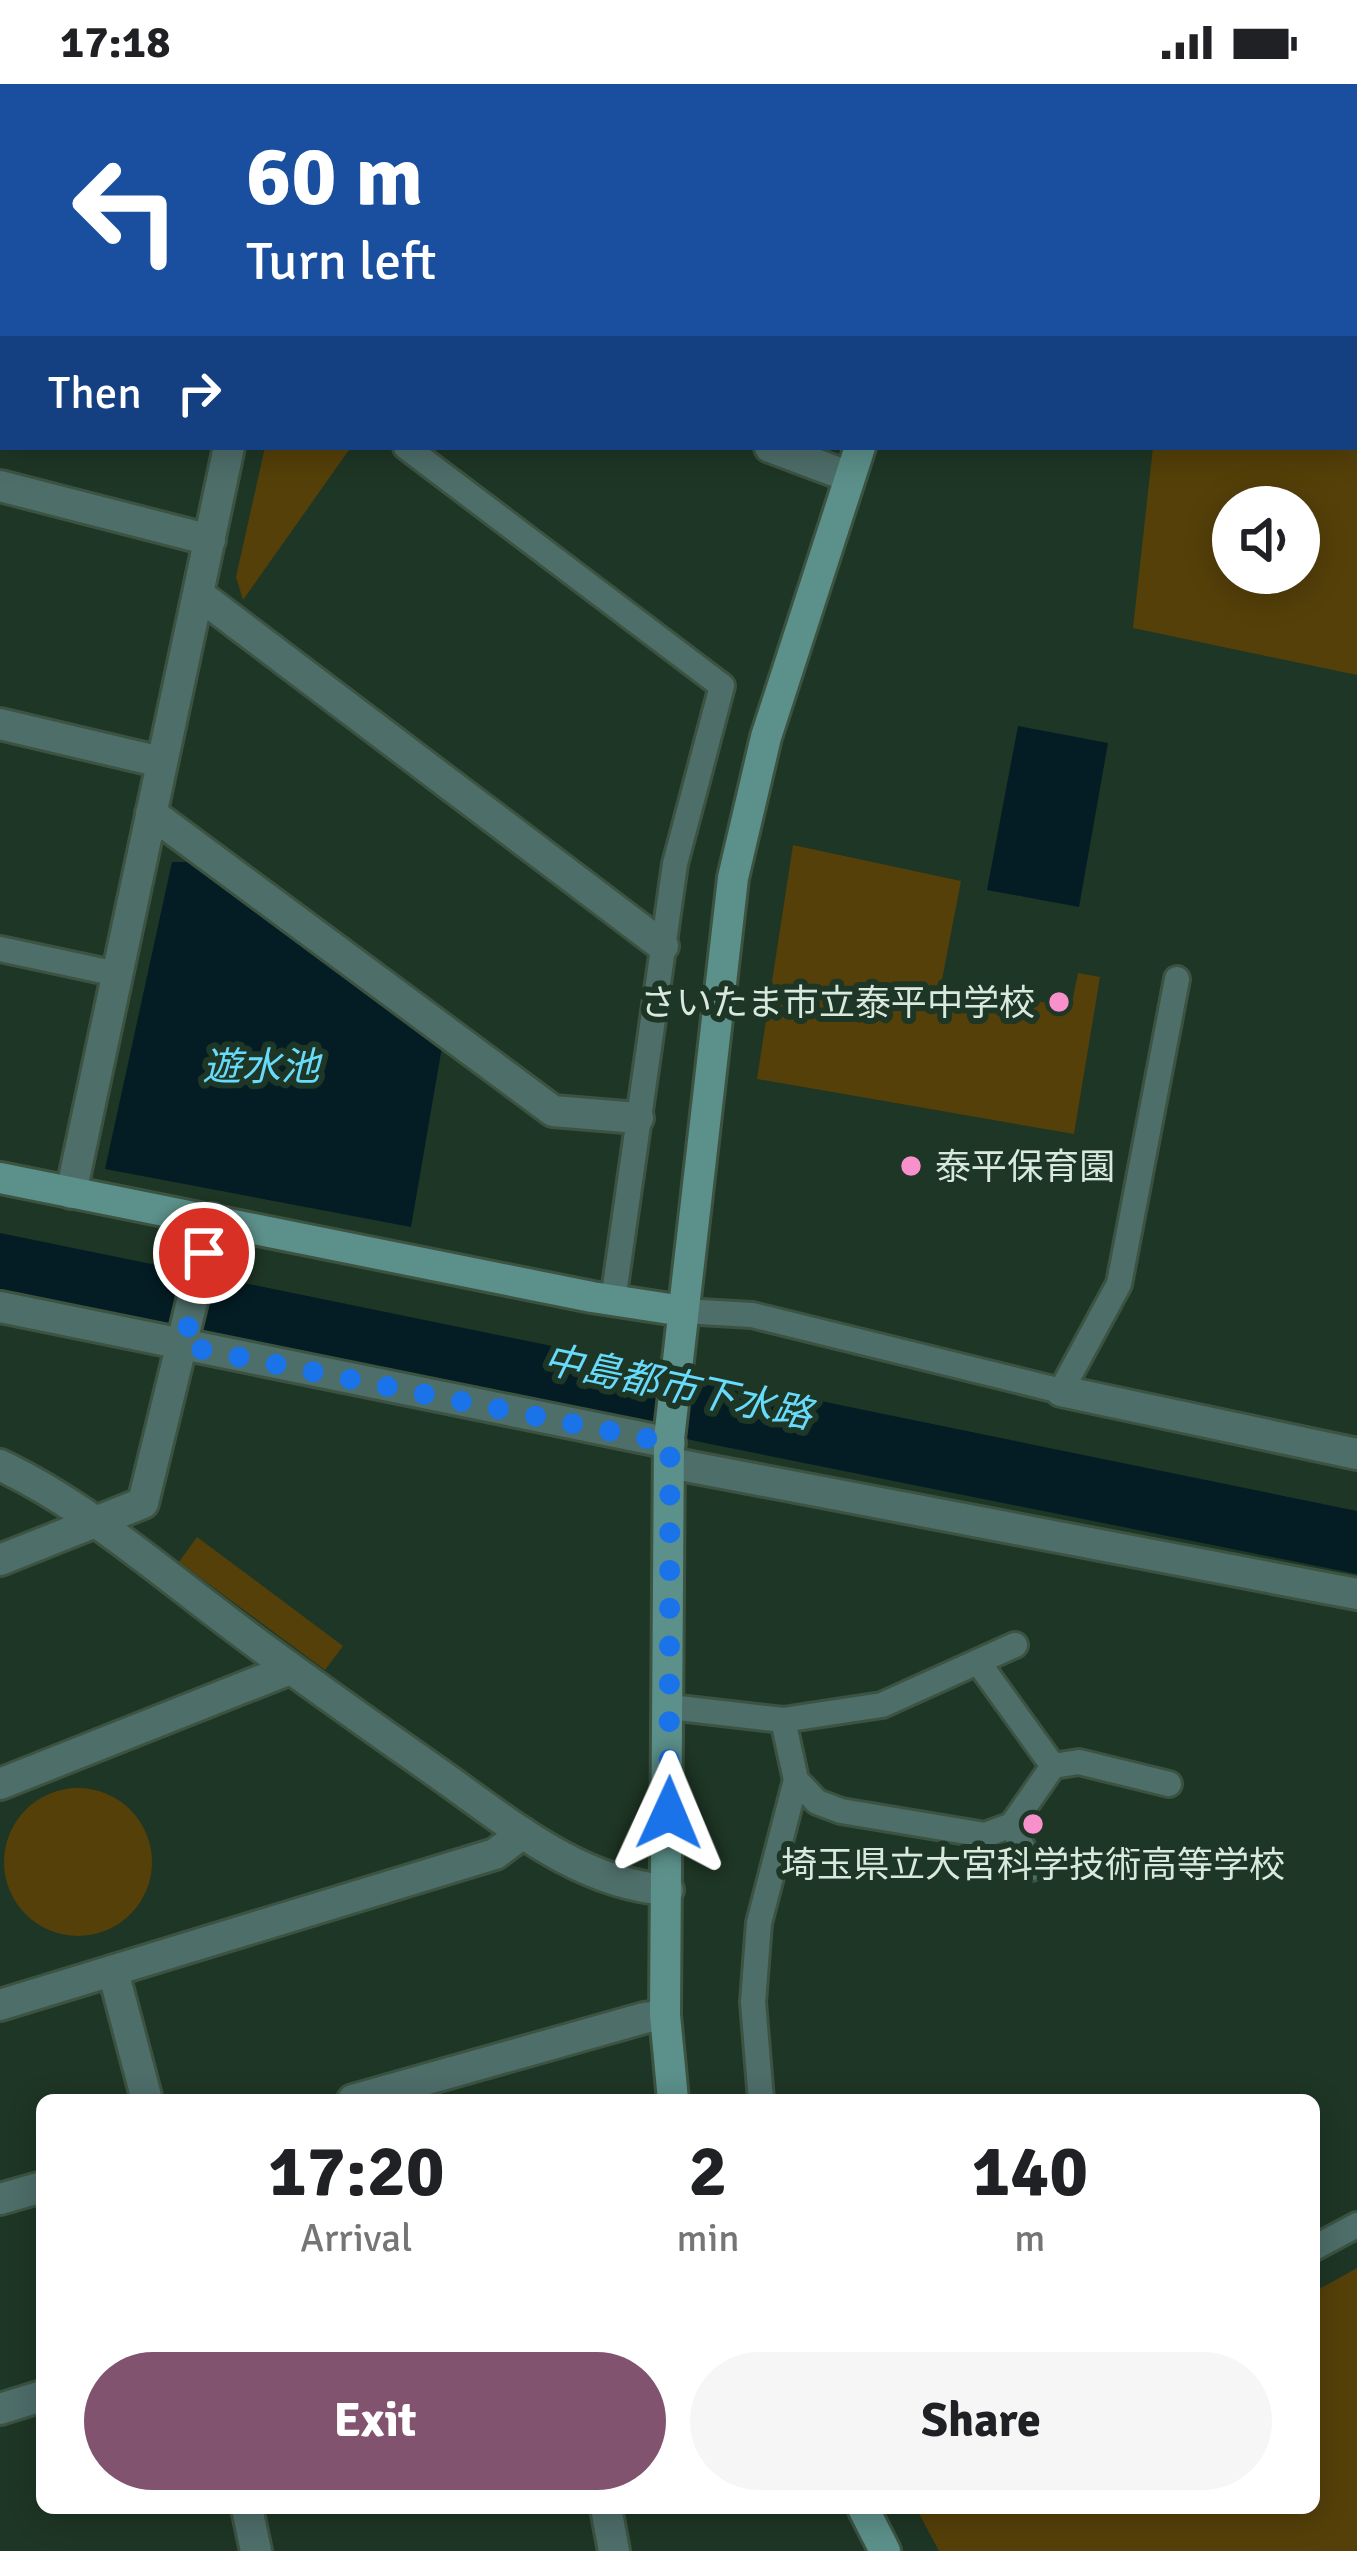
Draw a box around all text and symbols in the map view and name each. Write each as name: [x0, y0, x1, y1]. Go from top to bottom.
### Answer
text: 17:18: [60, 15, 170, 70]
text: 60 m: [246, 125, 423, 229]
icon: left: [48, 132, 204, 288]
text: Turn left: [246, 228, 436, 295]
icon: right: [166, 360, 232, 426]
text: Then: [48, 366, 142, 421]
map controls: [1212, 486, 1320, 594]
button: sound: [1212, 486, 1320, 594]
place label: さいたま市立泰平中学校: [640, 981, 1035, 1026]
marker: さいたま市立泰平中学校: [1046, 989, 1072, 1015]
water label: 遊水池: [202, 1043, 323, 1091]
place label: 泰平保育園: [935, 1145, 1115, 1190]
marker: 泰平保育園: [898, 1153, 924, 1179]
pin: [153, 1202, 255, 1304]
icon: arrive: [171, 1220, 237, 1286]
water label: 中島都市下水路: [539, 1335, 819, 1439]
position arrow: [606, 1750, 732, 1876]
marker: 埼玉県立大宮科学技術高等学校: [1020, 1811, 1046, 1837]
place label: 埼玉県立大宮科学技術高等学校: [781, 1843, 1285, 1888]
text: 17:20: [268, 2127, 445, 2216]
text: 2: [689, 2127, 727, 2216]
text: 140: [971, 2127, 1088, 2216]
text: Arrival: [300, 2214, 412, 2262]
text: min: [677, 2214, 740, 2262]
text: m: [1014, 2214, 1045, 2262]
button: Exit: [84, 2352, 666, 2490]
button: Share: [690, 2352, 1272, 2490]

